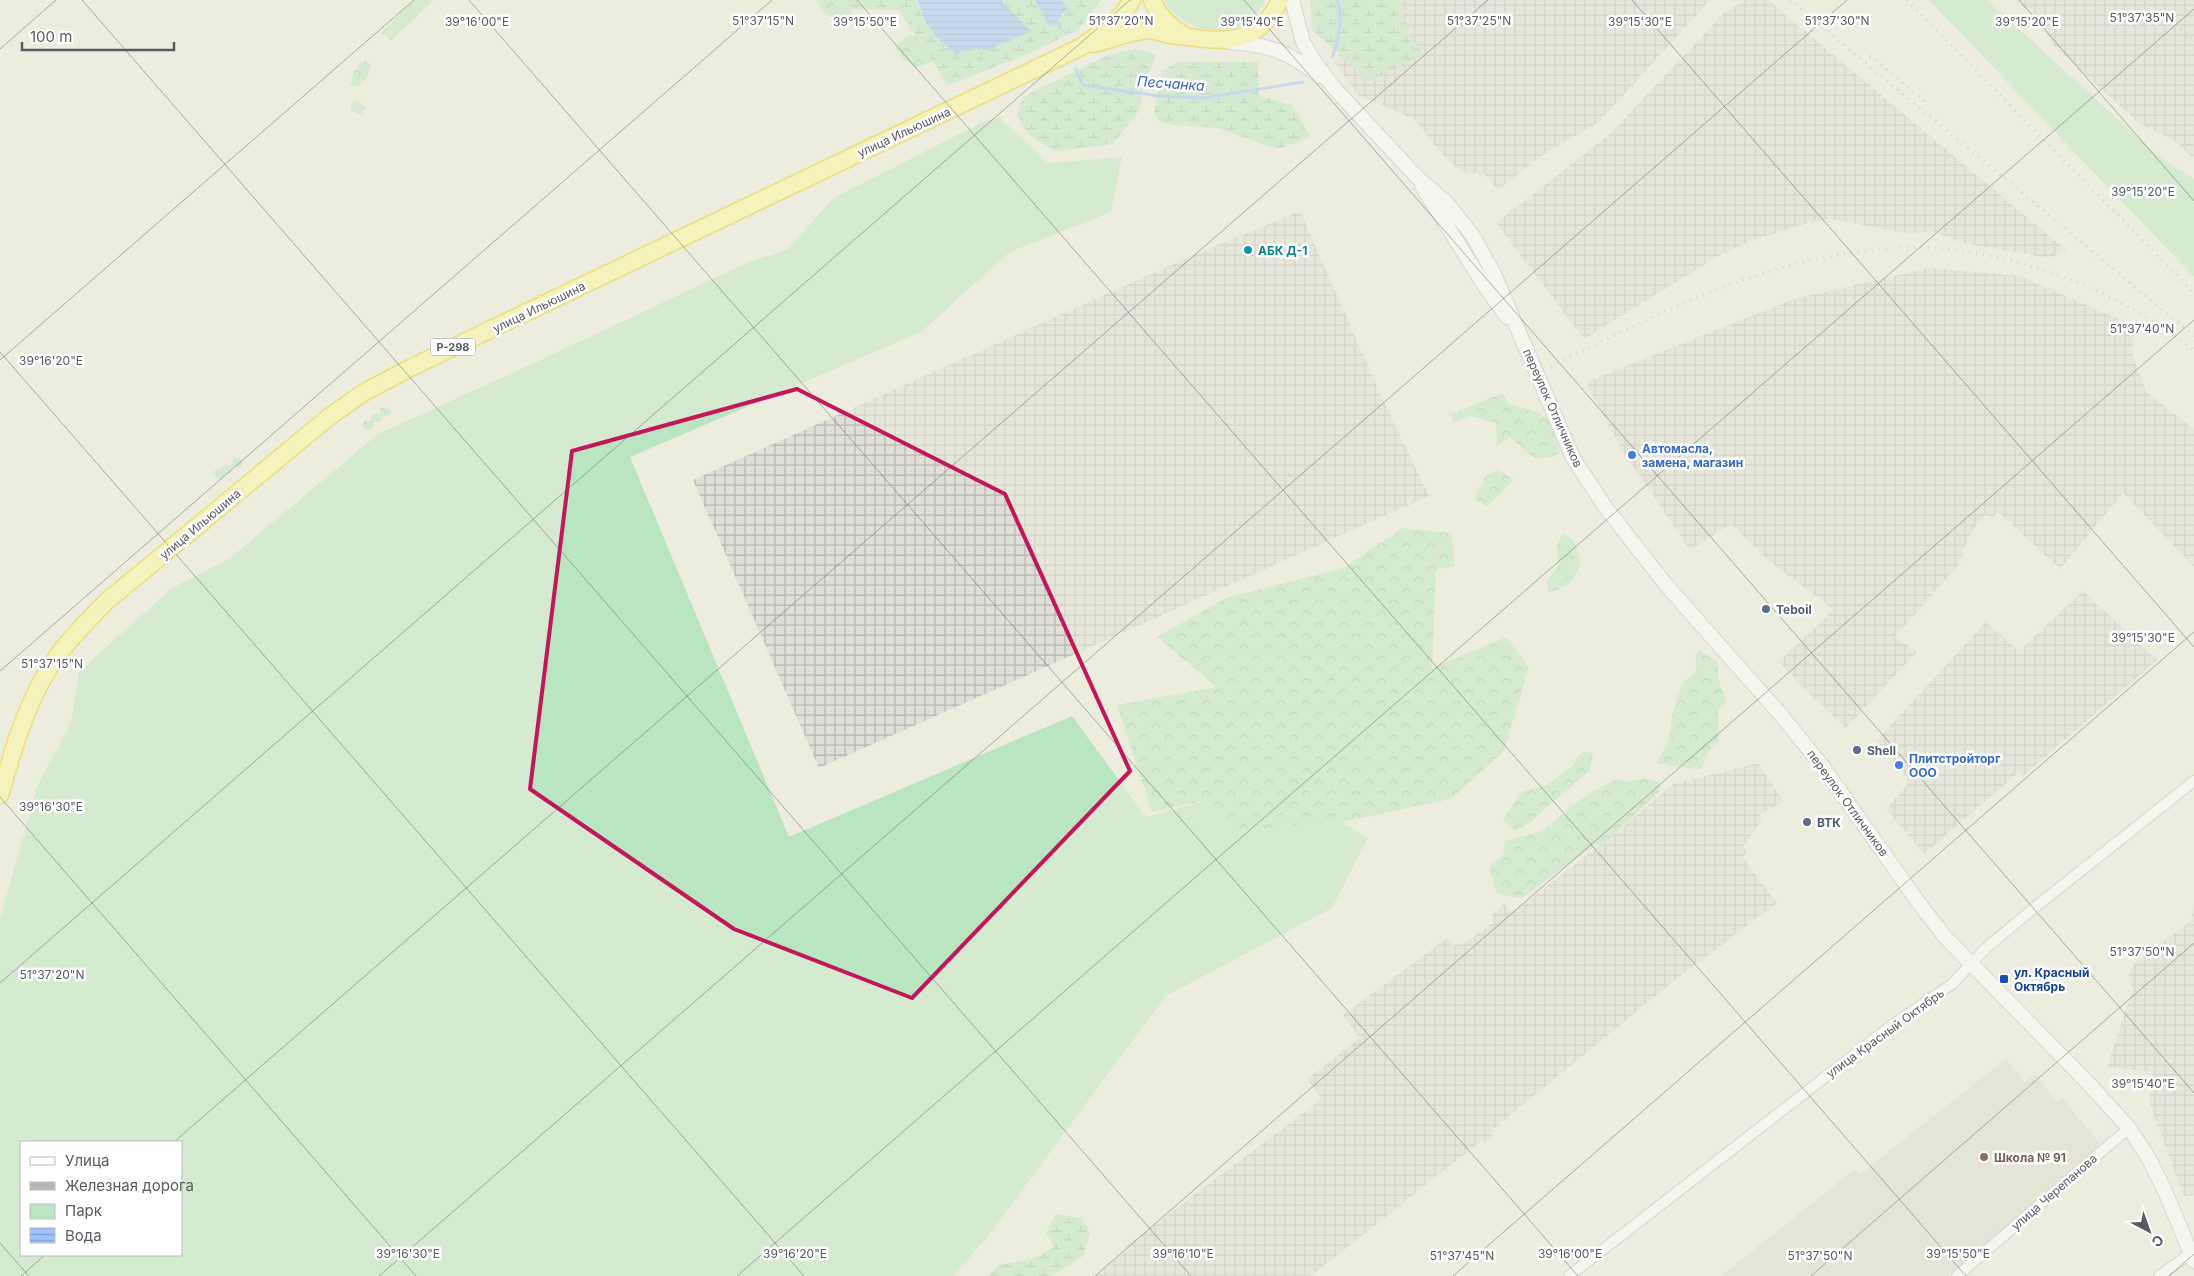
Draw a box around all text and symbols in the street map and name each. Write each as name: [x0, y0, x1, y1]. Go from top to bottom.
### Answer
text: 51°37'35"N: [2110, 10, 2174, 25]
text: 51°37'15"N: [732, 13, 794, 28]
text: 51°37'20"N: [1089, 13, 1153, 28]
text: 51°37'25"N: [1447, 13, 1511, 28]
text: 51°37'30"N: [1804, 13, 1870, 28]
text: 39°16'00"E: [445, 14, 509, 29]
text: 39°15'50"E: [833, 14, 897, 29]
text: 39°15'40"E: [1220, 14, 1284, 29]
text: 39°15'30"E: [1608, 14, 1672, 29]
text: 39°15'20"E: [1995, 14, 2059, 29]
scale bar: [22, 20, 175, 52]
text: 100 m: [30, 27, 72, 46]
water label: Песчанка: [1137, 72, 1206, 94]
street label: улица Ильюшина: [855, 104, 953, 160]
text: 39°15'20"E: [2111, 184, 2175, 199]
place label: АБК Д-1: [1258, 243, 1307, 258]
marker: АБК Д-1: [1242, 244, 1254, 256]
street label: улица Ильюшина: [490, 278, 588, 336]
text: 51°37'40"N: [2110, 321, 2174, 336]
road number: Р-298: [430, 338, 476, 356]
street label: переулок Отличников: [1520, 346, 1586, 470]
text: 39°16'20"E: [19, 353, 83, 368]
place label: Автомасла, замена, магазин: [1642, 441, 1743, 470]
marker: Автомасла, замена, магазин: [1626, 449, 1638, 461]
street label: улица Ильюшина: [156, 486, 244, 562]
place label: Teboil: [1776, 602, 1812, 617]
marker: Teboil: [1760, 603, 1772, 615]
text: 39°15'30"E: [2111, 630, 2175, 645]
text: 51°37'15"N: [21, 656, 83, 671]
place label: Shell: [1867, 743, 1896, 758]
marker: Shell: [1851, 744, 1863, 756]
street label: переулок Отличников: [1804, 747, 1892, 860]
place label: Плитстройторг ООО: [1909, 751, 2001, 780]
marker: Плитстройторг ООО: [1893, 759, 1905, 771]
text: 39°16'30"E: [19, 799, 83, 814]
place label: ВТК: [1817, 815, 1841, 830]
marker: ВТК: [1801, 816, 1813, 828]
text: 51°37'50"N: [2110, 944, 2174, 959]
place label: ул. Красный Октябрь: [2014, 965, 2089, 994]
text: 51°37'20"N: [20, 967, 84, 982]
marker: ул. Красный Октябрь: [1998, 973, 2010, 985]
street label: улица Красный Октябрь: [1823, 985, 1947, 1081]
text: 39°15'40"E: [2111, 1076, 2175, 1091]
legend: [20, 1141, 182, 1256]
place label: Школа № 91: [1994, 1150, 2066, 1165]
text: Улица: [65, 1151, 109, 1170]
marker: Школа № 91: [1978, 1151, 1990, 1163]
street label: улица Черепанова: [2008, 1151, 2100, 1233]
text: Железная дорога: [65, 1176, 194, 1195]
text: Парк: [65, 1201, 102, 1220]
north arrow: [2124, 1206, 2174, 1256]
text: Вода: [65, 1226, 102, 1245]
text: С: [2148, 1231, 2167, 1251]
text: 39°16'30"E: [376, 1246, 440, 1261]
text: 39°16'20"E: [763, 1246, 827, 1261]
text: 39°16'10"E: [1152, 1246, 1214, 1261]
text: 39°16'00"E: [1538, 1246, 1602, 1261]
text: 39°15'50"E: [1926, 1246, 1990, 1261]
text: 51°37'45"N: [1430, 1248, 1494, 1263]
text: 51°37'50"N: [1788, 1248, 1852, 1263]

